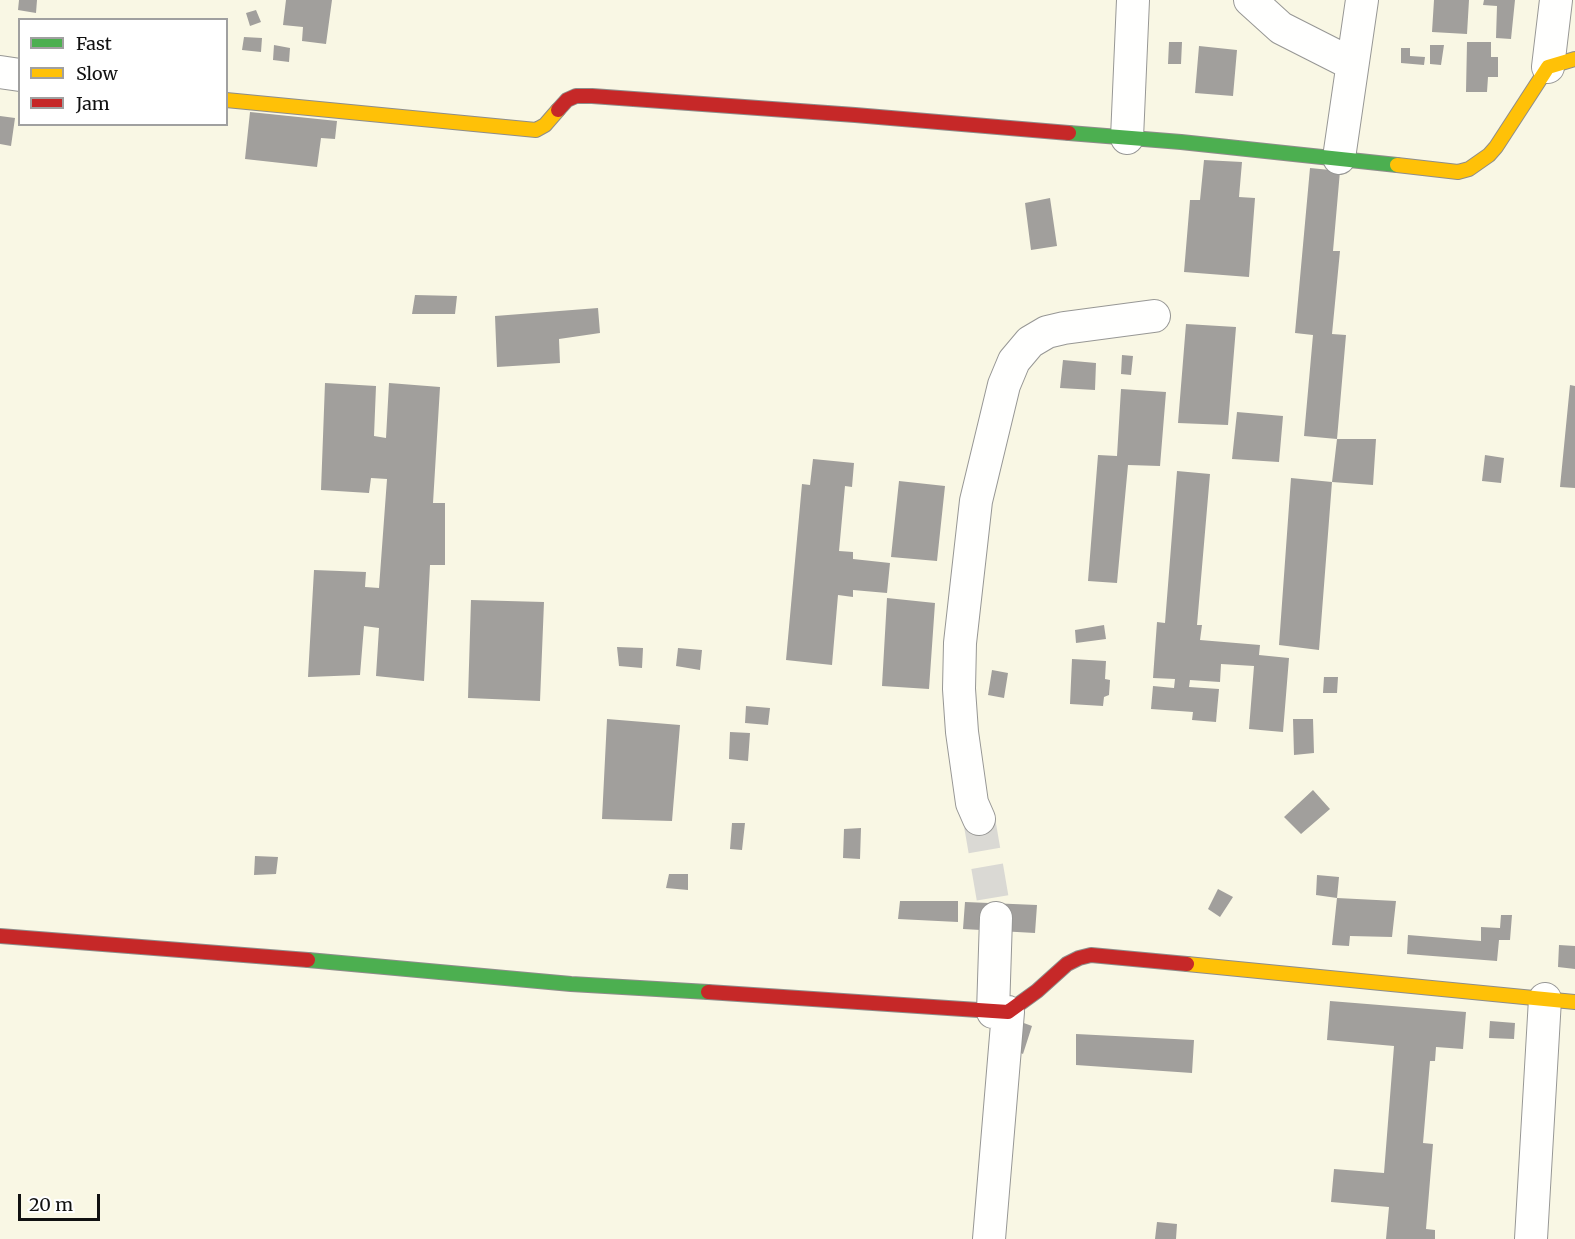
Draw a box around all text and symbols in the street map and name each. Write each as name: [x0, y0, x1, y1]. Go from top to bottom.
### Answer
legend: [18, 18, 228, 126]
text: Fast: [76, 32, 112, 55]
text: Slow: [76, 62, 118, 85]
text: Jam: [76, 92, 110, 115]
scale bar: [21, 1182, 104, 1220]
text: 20 m: [29, 1193, 73, 1216]

